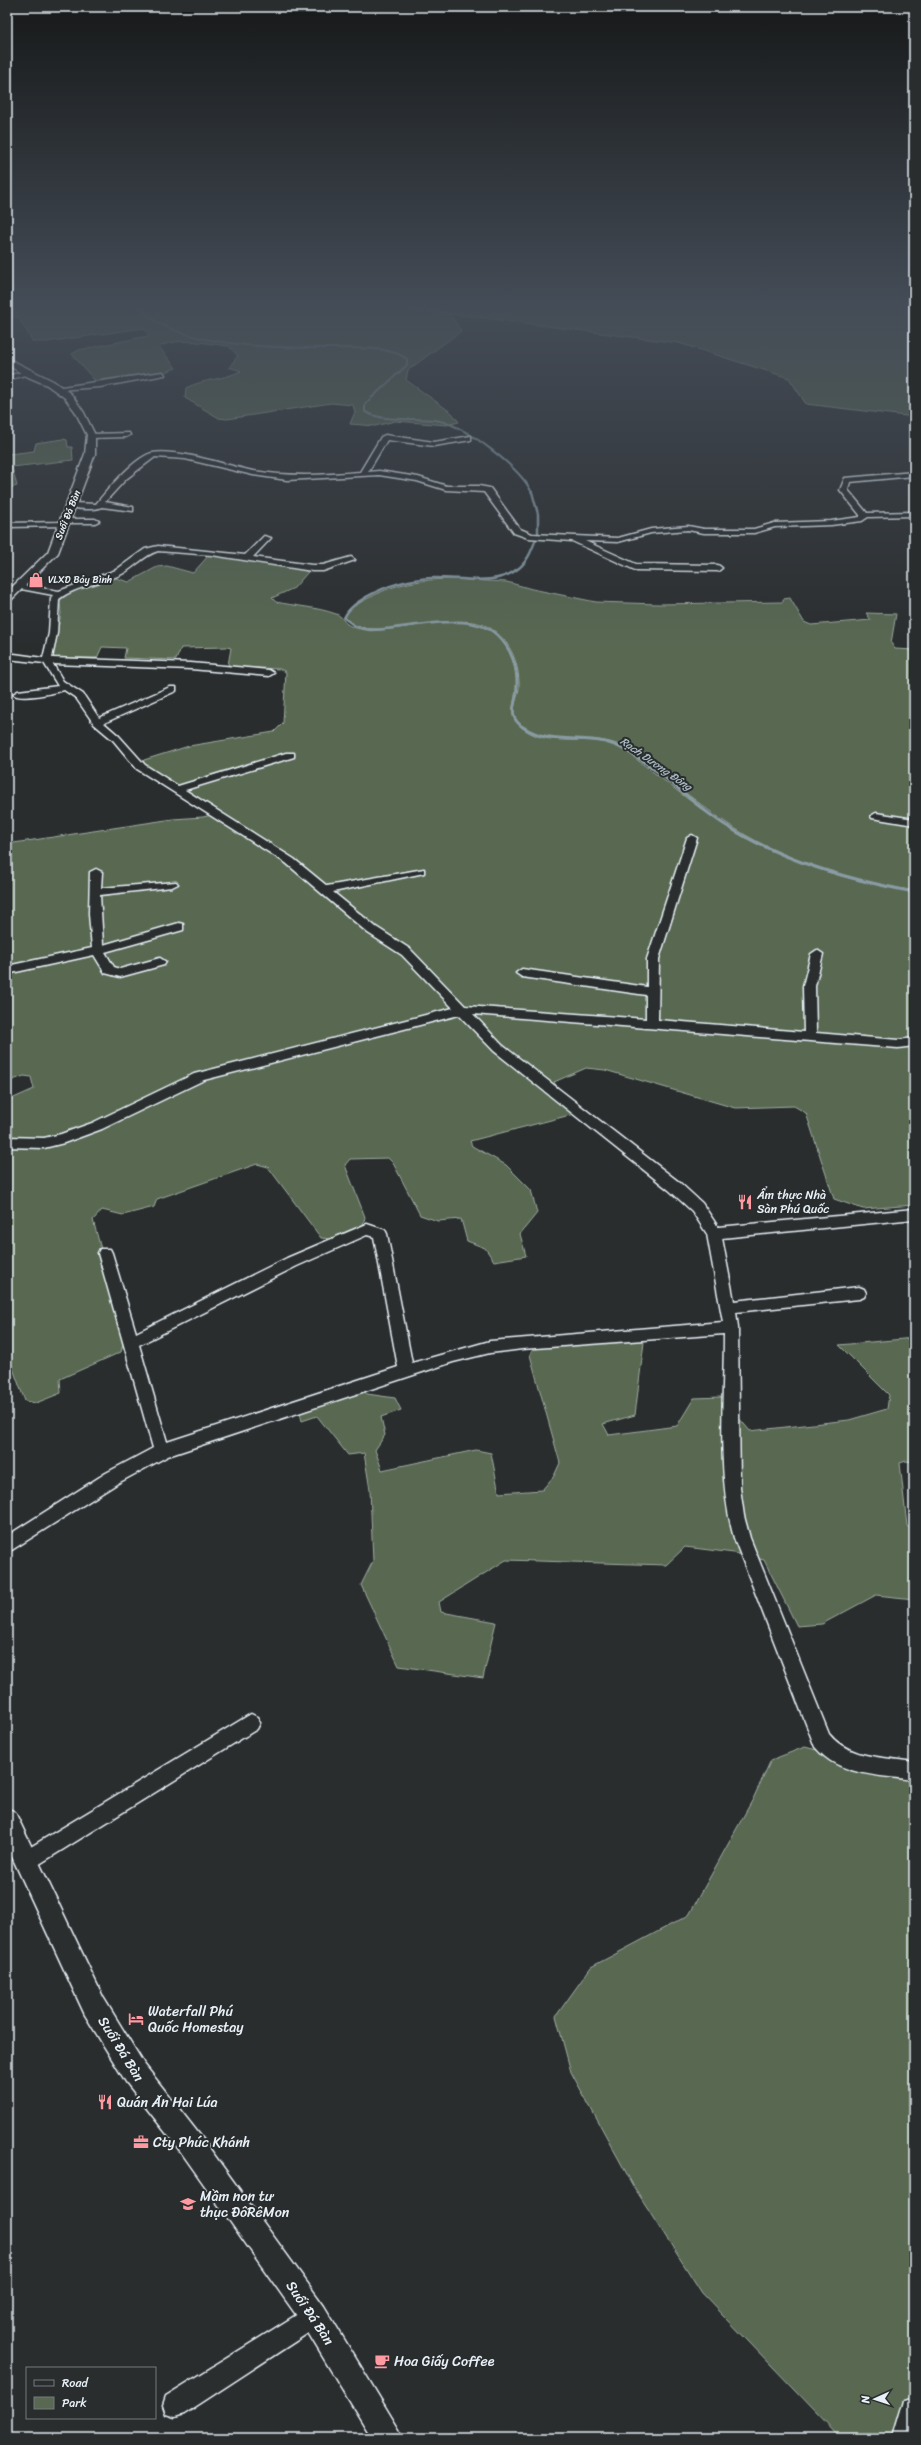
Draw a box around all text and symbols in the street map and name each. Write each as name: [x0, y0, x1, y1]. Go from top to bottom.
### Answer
street label: Suối Đá Bàn: [50, 487, 86, 543]
shop icon: VLXD Bảy Bình: [27, 571, 45, 589]
place label: VLXD Bảy Bình: [48, 571, 112, 589]
water label: Rạch Dương Đông: [616, 732, 697, 797]
place label: Ẩm thực Nhà Sàn Phú Quốc: [756, 1184, 829, 1220]
restaurant icon: Ẩm thực Nhà Sàn Phú Quốc: [736, 1193, 754, 1211]
place label: Waterfall Phú Quốc Homestay: [148, 1999, 244, 2040]
hotel icon: Waterfall Phú Quốc Homestay: [127, 2010, 145, 2028]
street label: Suối Đá Bàn: [91, 2011, 151, 2087]
place label: Quán Ăn Hai Lúa: [117, 2090, 218, 2115]
restaurant icon: Quán Ăn Hai Lúa: [96, 2093, 114, 2111]
place label: Cty Phúc Khánh: [153, 2130, 250, 2155]
office icon: Cty Phúc Khánh: [132, 2133, 150, 2151]
place label: Mầm non tư thục ĐôRêMon: [200, 2184, 290, 2225]
school or university icon: Mầm non tư thục ĐôRêMon: [179, 2195, 197, 2213]
street label: Suối Đá Bàn: [279, 2276, 341, 2351]
place label: Hoa Giấy Coffee: [394, 2349, 495, 2374]
cafe icon: Hoa Giấy Coffee: [373, 2352, 391, 2370]
legend: [26, 2367, 156, 2419]
text: Road: [62, 2372, 89, 2394]
north arrow: [855, 2379, 895, 2419]
text: Park: [62, 2392, 87, 2414]
text: N: [856, 2395, 875, 2405]

